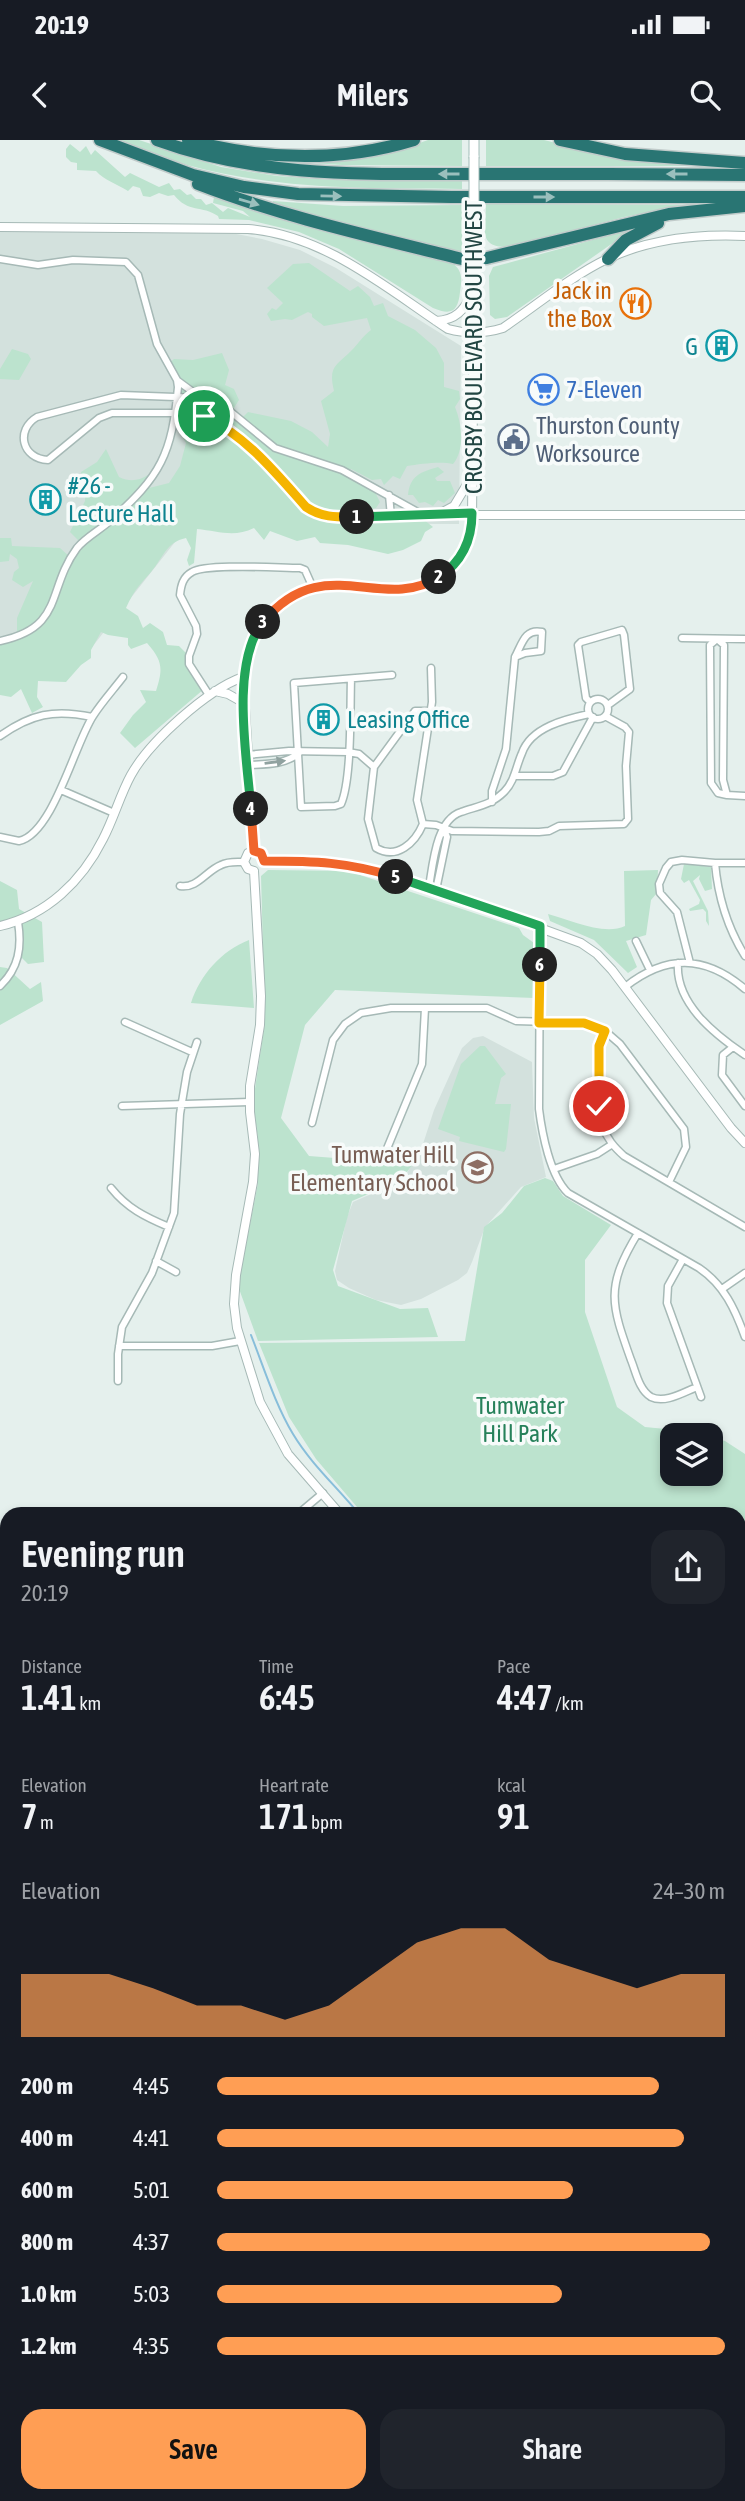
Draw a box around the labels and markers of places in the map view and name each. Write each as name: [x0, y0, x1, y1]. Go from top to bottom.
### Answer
place label: Jack in the Box: [547, 277, 612, 332]
restaurant icon: Jack in the Box: [618, 287, 652, 321]
building icon: G: [704, 329, 738, 363]
place label: G: [685, 333, 698, 360]
supermarket icon: 7-Eleven: [526, 372, 560, 406]
place label: 7-Eleven: [566, 376, 642, 403]
pin: [174, 386, 234, 446]
place label: Thurston County Worksource: [536, 412, 680, 467]
public building icon: Thurston County Worksource: [496, 422, 530, 456]
place label: #26 - Lecture Hall: [68, 472, 175, 527]
building icon: #26 - Lecture Hall: [28, 482, 62, 516]
pin: 1: [340, 500, 374, 534]
pin: 2: [422, 560, 457, 594]
pin: 3: [246, 604, 280, 640]
building icon: Leasing Office: [307, 702, 341, 736]
place label: Leasing Office: [347, 706, 470, 733]
pin: 4: [233, 792, 268, 826]
pin: 5: [378, 860, 414, 894]
pin: 6: [522, 948, 558, 982]
pin: [569, 1076, 629, 1136]
place label: Tumwater Hill Elementary School: [290, 1141, 456, 1196]
school or university icon: Tumwater Hill Elementary School: [461, 1151, 495, 1185]

